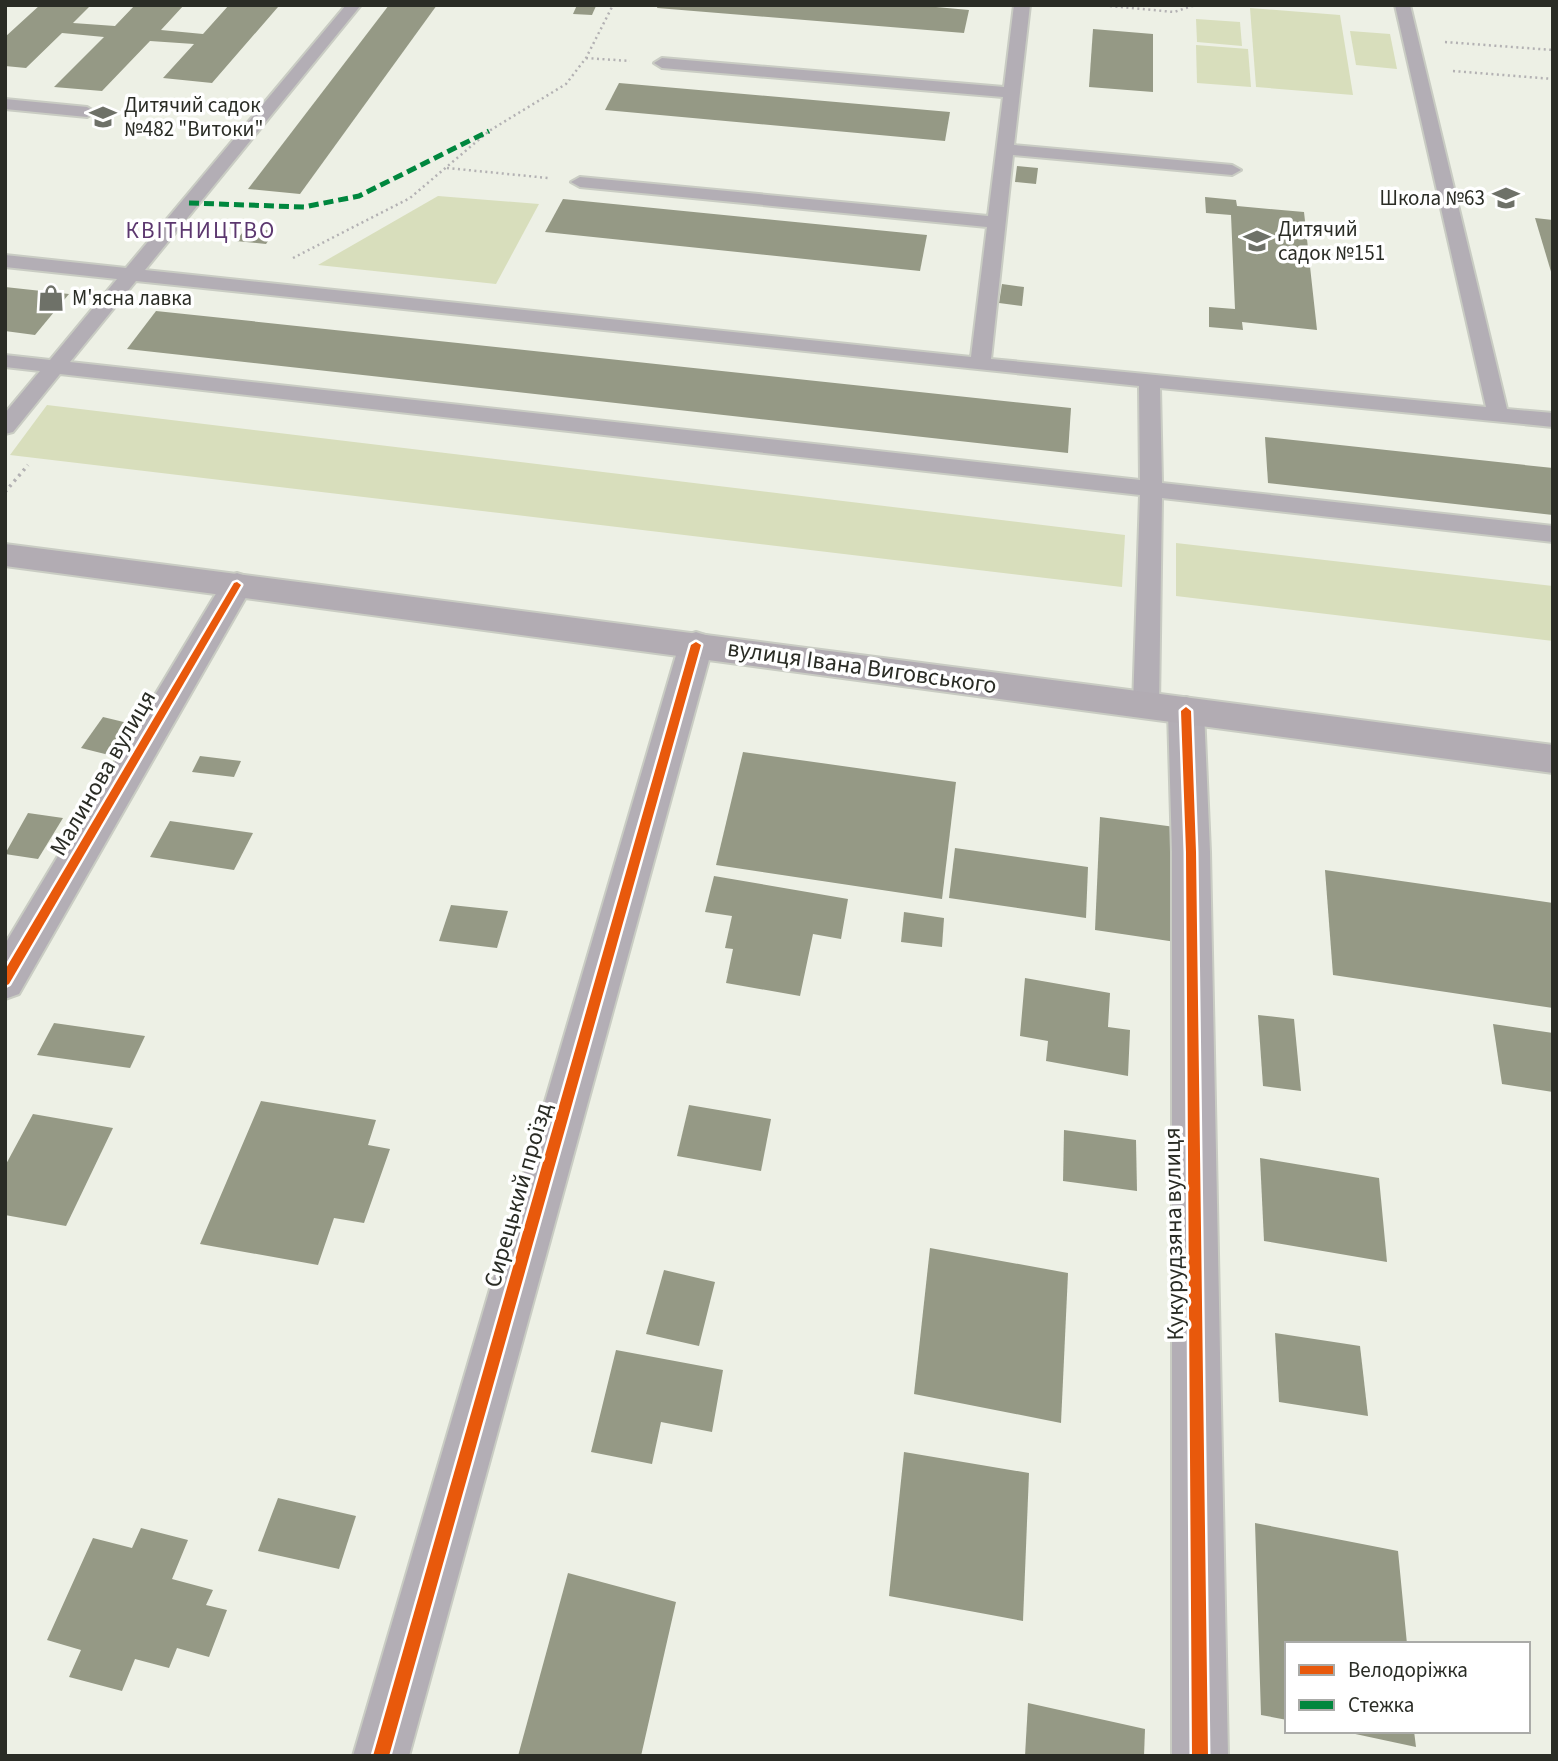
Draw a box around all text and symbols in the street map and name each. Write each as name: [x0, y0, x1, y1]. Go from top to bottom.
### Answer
place label: Дитячий садок №482 "Витоки": [124, 90, 263, 144]
school or university icon: Дитячий садок №482 "Витоки": [88, 102, 118, 132]
place label: Школа №63: [1380, 183, 1485, 213]
school or university icon: Школа №63: [1491, 183, 1521, 213]
district label: КВІТНИЦТВО: [126, 214, 276, 247]
place label: Дитячий садок №151: [1278, 214, 1385, 268]
school or university icon: Дитячий садок №151: [1242, 226, 1272, 256]
shop icon: М'ясна лавка: [36, 283, 66, 313]
place label: М'ясна лавка: [72, 283, 192, 313]
street label: вулиця Івана Виговського: [725, 631, 999, 703]
street label: Малинова вулиця: [41, 683, 165, 863]
street label: Сирецький проїзд: [475, 1098, 561, 1291]
street label: Кукурудзяна вулиця: [1155, 1127, 1193, 1341]
legend: [1285, 1642, 1530, 1733]
text: Велодоріжка: [1348, 1655, 1468, 1685]
text: Стежка: [1348, 1690, 1414, 1720]

